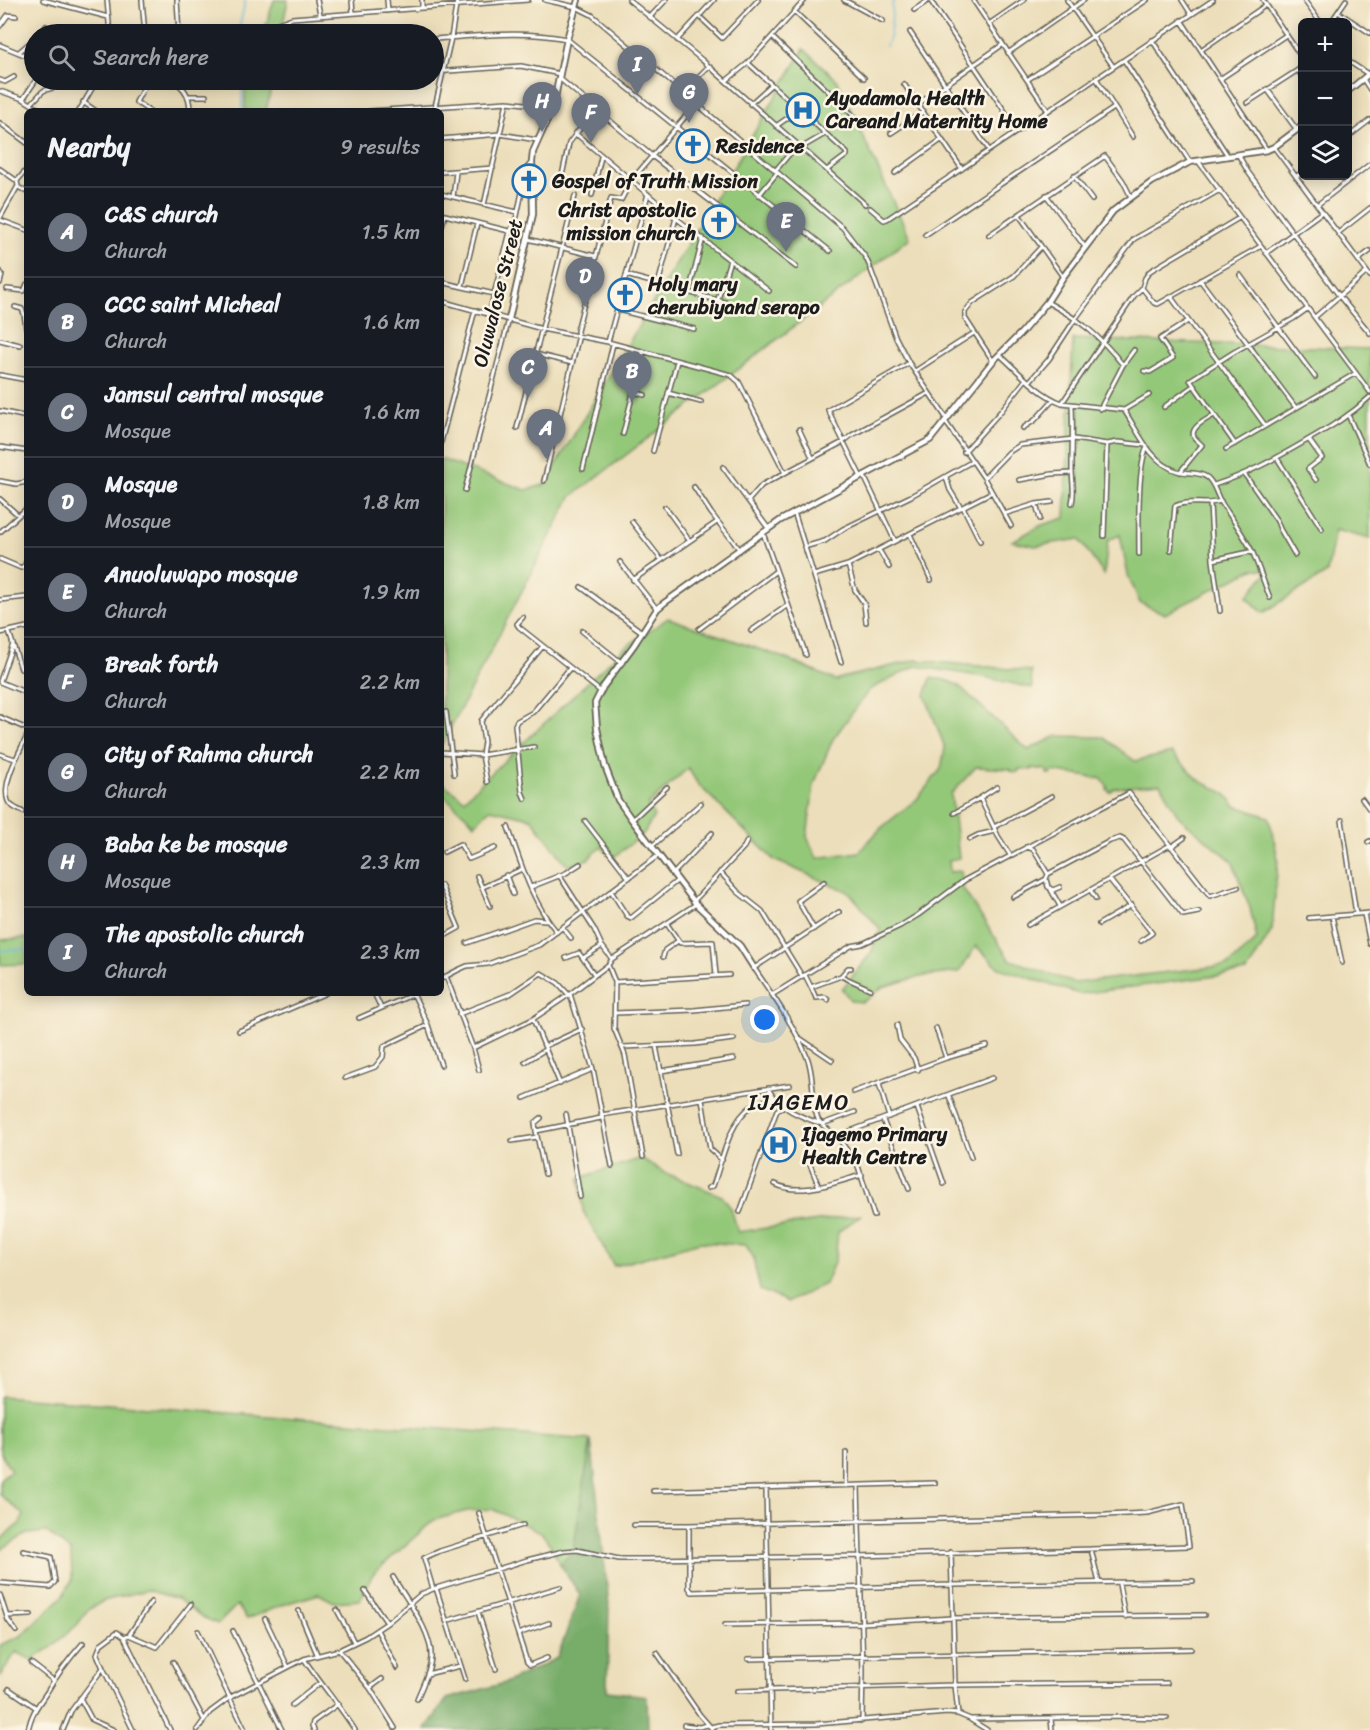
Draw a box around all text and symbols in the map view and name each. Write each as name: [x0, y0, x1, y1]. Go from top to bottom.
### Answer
map controls: [1298, 18, 1352, 180]
button: +: [1298, 18, 1352, 72]
search box: [24, 24, 444, 90]
text: Search here: [93, 38, 209, 77]
icon: search: [45, 41, 78, 74]
pin: I: [618, 46, 656, 95]
button: −: [1298, 72, 1352, 126]
pin: G: [670, 74, 708, 123]
place label: Ayodamola Health Careand Maternity Home: [825, 81, 1049, 139]
pin: H: [522, 82, 562, 132]
hospital icon: Ayodamola Health Careand Maternity Home: [785, 92, 821, 128]
pin: F: [572, 94, 610, 143]
text: Nearby: [48, 124, 130, 170]
button: layers: [1298, 126, 1352, 180]
church icon: Residence: [675, 128, 711, 164]
place label: Residence: [715, 129, 805, 164]
text: 9 results: [340, 130, 420, 165]
church icon: Gospel of Truth Mission: [511, 163, 547, 199]
place label: Gospel of Truth Mission: [551, 164, 758, 199]
place label: Christ apostolic mission church: [557, 193, 697, 251]
text: C&S church: [105, 195, 218, 234]
pin: E: [766, 202, 806, 252]
church icon: Christ apostolic mission church: [701, 204, 737, 240]
text: A: [61, 215, 74, 250]
text: 1.5 km: [362, 215, 420, 250]
street label: Oluwalose Street: [463, 215, 533, 371]
text: Church: [105, 234, 167, 269]
pin: D: [566, 258, 604, 307]
place label: Holy mary cherubiyand serapo: [647, 267, 820, 325]
church icon: Holy mary cherubiyand serapo: [607, 277, 643, 313]
text: CCC saint Micheal: [105, 285, 280, 324]
text: B: [61, 305, 74, 340]
text: 1.6 km: [363, 305, 420, 340]
text: Church: [105, 324, 167, 359]
pin: C: [508, 348, 548, 398]
pin: B: [612, 352, 652, 402]
text: Jamsul central mosque: [105, 375, 324, 414]
text: C: [61, 395, 74, 430]
text: 1.6 km: [363, 395, 420, 430]
pin: A: [526, 410, 566, 459]
text: Mosque: [105, 414, 171, 449]
text: Mosque: [105, 465, 177, 504]
text: D: [62, 485, 73, 520]
text: 1.8 km: [362, 485, 420, 520]
text: Mosque: [105, 504, 171, 539]
text: Anuoluwapo mosque: [105, 555, 298, 594]
text: E: [62, 575, 73, 610]
text: 1.9 km: [362, 575, 420, 610]
text: Church: [105, 594, 167, 629]
text: Break forth: [105, 645, 218, 684]
text: F: [62, 665, 73, 700]
text: 2.2 km: [360, 665, 420, 700]
text: Church: [105, 684, 167, 719]
text: City of Rahma church: [105, 735, 313, 774]
text: G: [61, 755, 74, 790]
text: 2.2 km: [360, 755, 420, 790]
text: Church: [105, 774, 167, 809]
text: Baba ke be mosque: [105, 825, 288, 864]
text: H: [60, 845, 75, 880]
text: 2.3 km: [360, 845, 420, 880]
text: Mosque: [105, 864, 171, 899]
text: The apostolic church: [105, 915, 304, 954]
text: I: [64, 935, 71, 970]
text: 2.3 km: [360, 935, 420, 970]
text: Church: [105, 954, 167, 989]
your location: [750, 1005, 779, 1034]
district label: IJAGEMO: [747, 1083, 850, 1122]
place label: Ijagemo Primary Health Centre: [801, 1117, 948, 1175]
hospital icon: Ijagemo Primary Health Centre: [761, 1127, 797, 1163]

